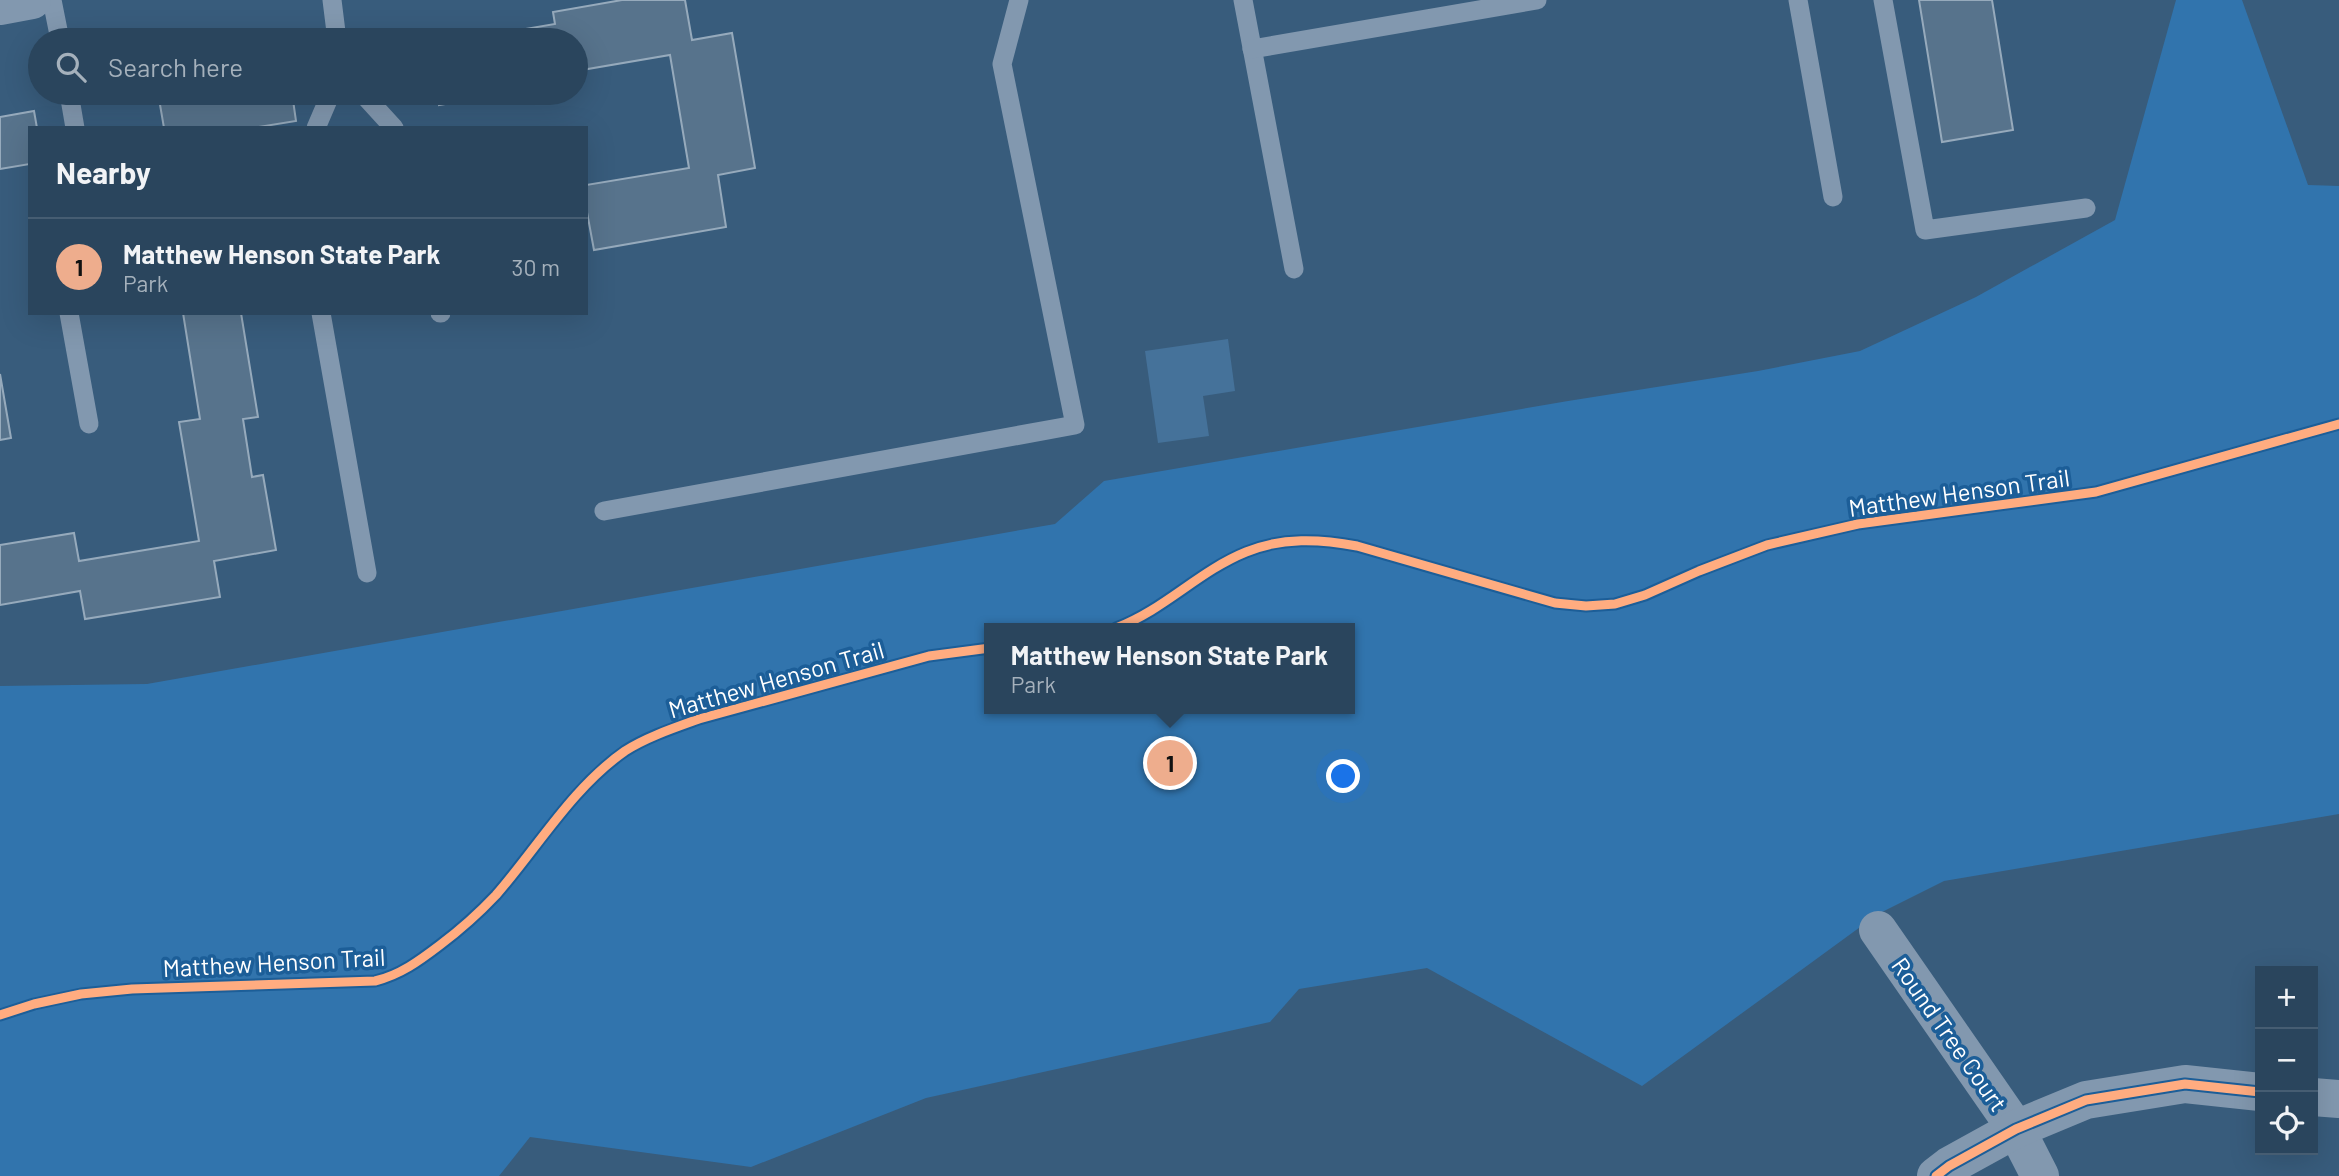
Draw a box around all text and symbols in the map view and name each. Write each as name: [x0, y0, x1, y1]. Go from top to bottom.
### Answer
search box: [28, 28, 588, 105]
icon: search: [52, 48, 90, 86]
text: Search here: [108, 51, 243, 82]
text: Nearby: [56, 154, 151, 190]
text: Matthew Henson State Park: [123, 238, 440, 269]
text: 1: [75, 253, 83, 281]
text: 30 m: [512, 253, 560, 281]
text: Park: [123, 269, 168, 297]
street label: Matthew Henson Trail: [1847, 462, 2071, 522]
popup: [984, 623, 1355, 714]
street label: Matthew Henson Trail: [665, 634, 887, 724]
text: Matthew Henson State Park: [1011, 639, 1328, 670]
text: Park: [1011, 670, 1056, 698]
pin: 1: [1147, 737, 1193, 789]
your location: [1326, 759, 1360, 793]
street label: Matthew Henson Trail: [162, 942, 386, 982]
street label: Round Tree Court: [1886, 952, 2014, 1116]
map controls: [2255, 966, 2318, 1155]
button: +: [2255, 966, 2318, 1029]
button: −: [2255, 1029, 2318, 1092]
button: locate: [2255, 1092, 2318, 1155]

